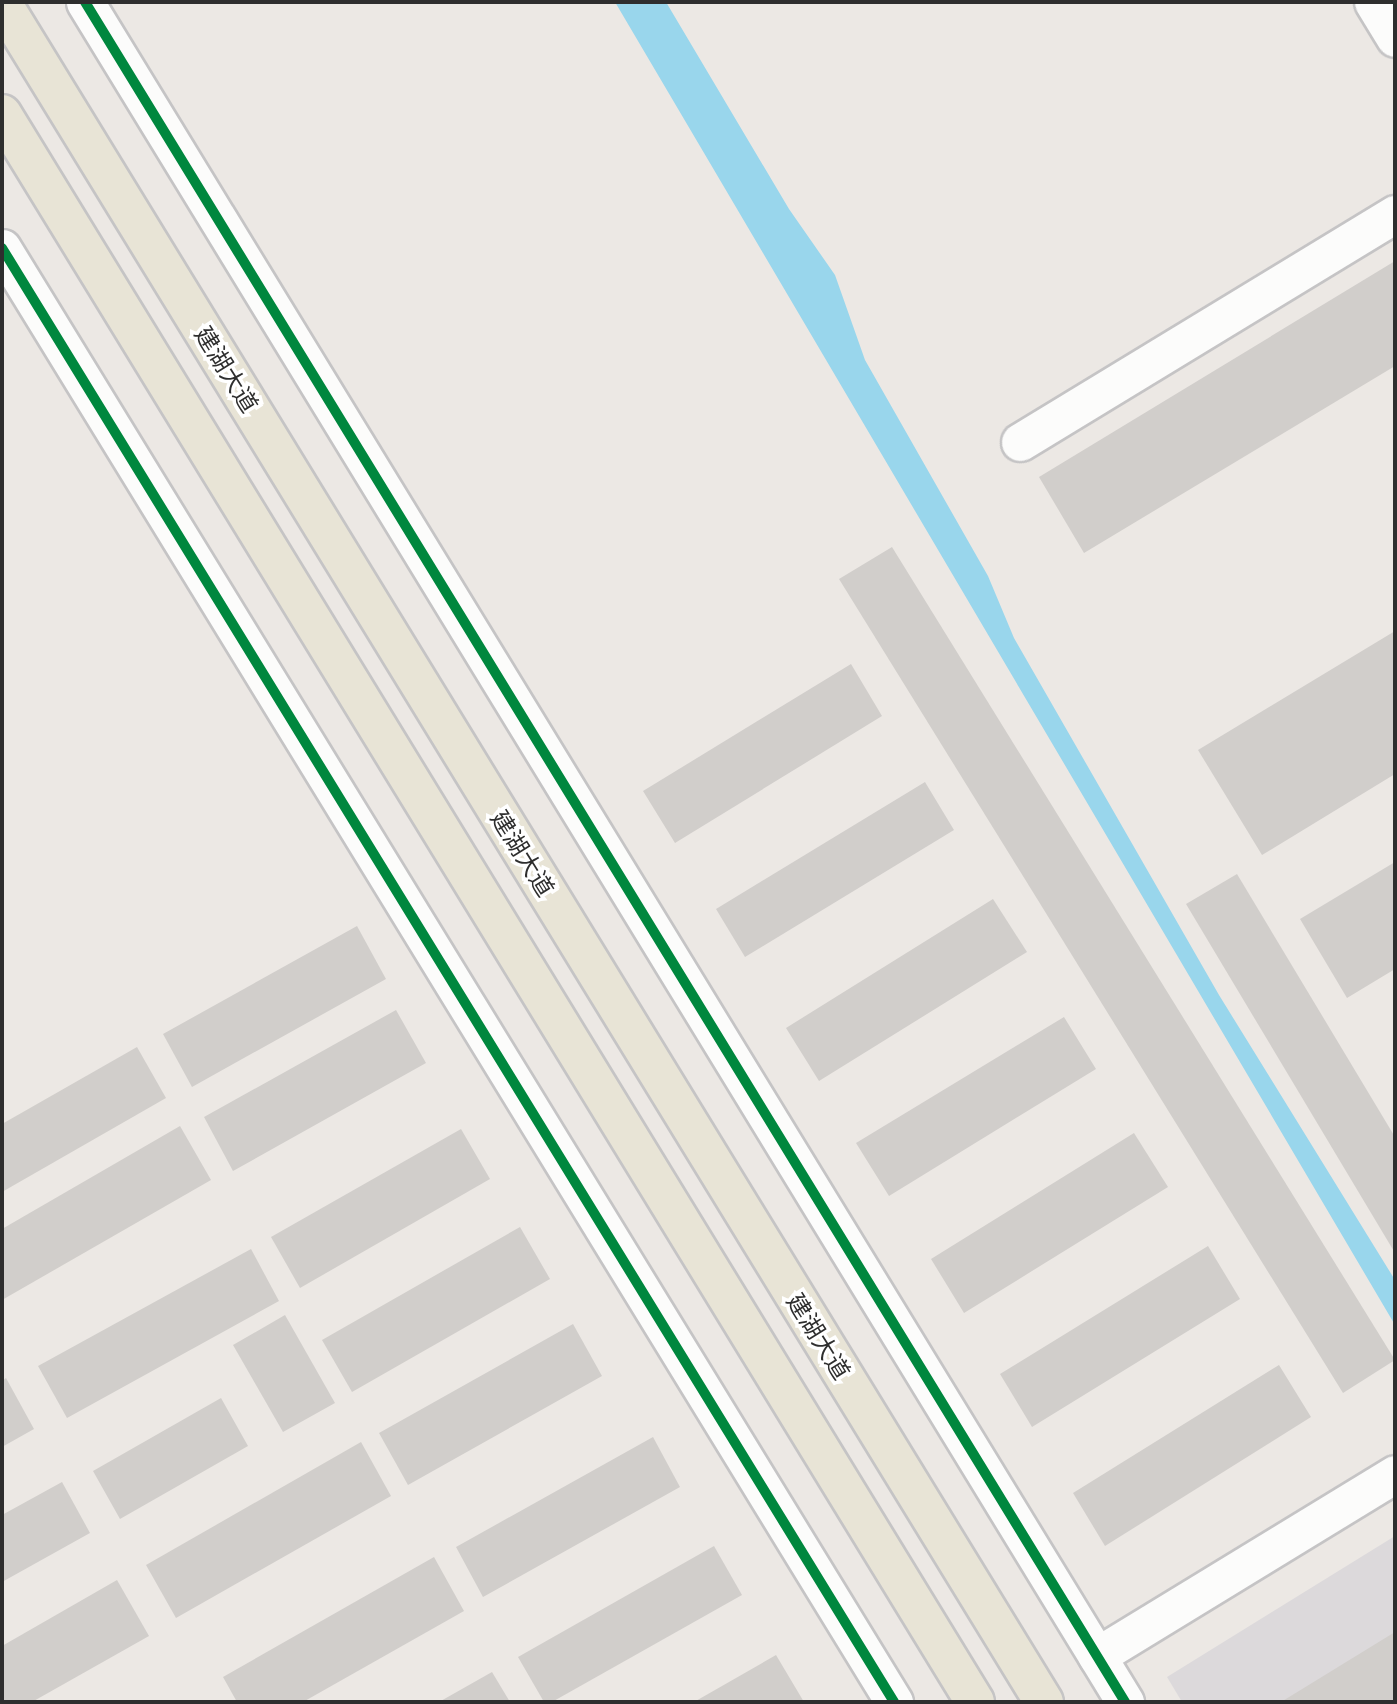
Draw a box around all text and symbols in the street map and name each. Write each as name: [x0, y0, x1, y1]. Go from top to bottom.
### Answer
street label: 建湖大道: [189, 321, 265, 417]
street label: 建湖大道: [485, 805, 561, 901]
street label: 建湖大道: [781, 1288, 857, 1384]

